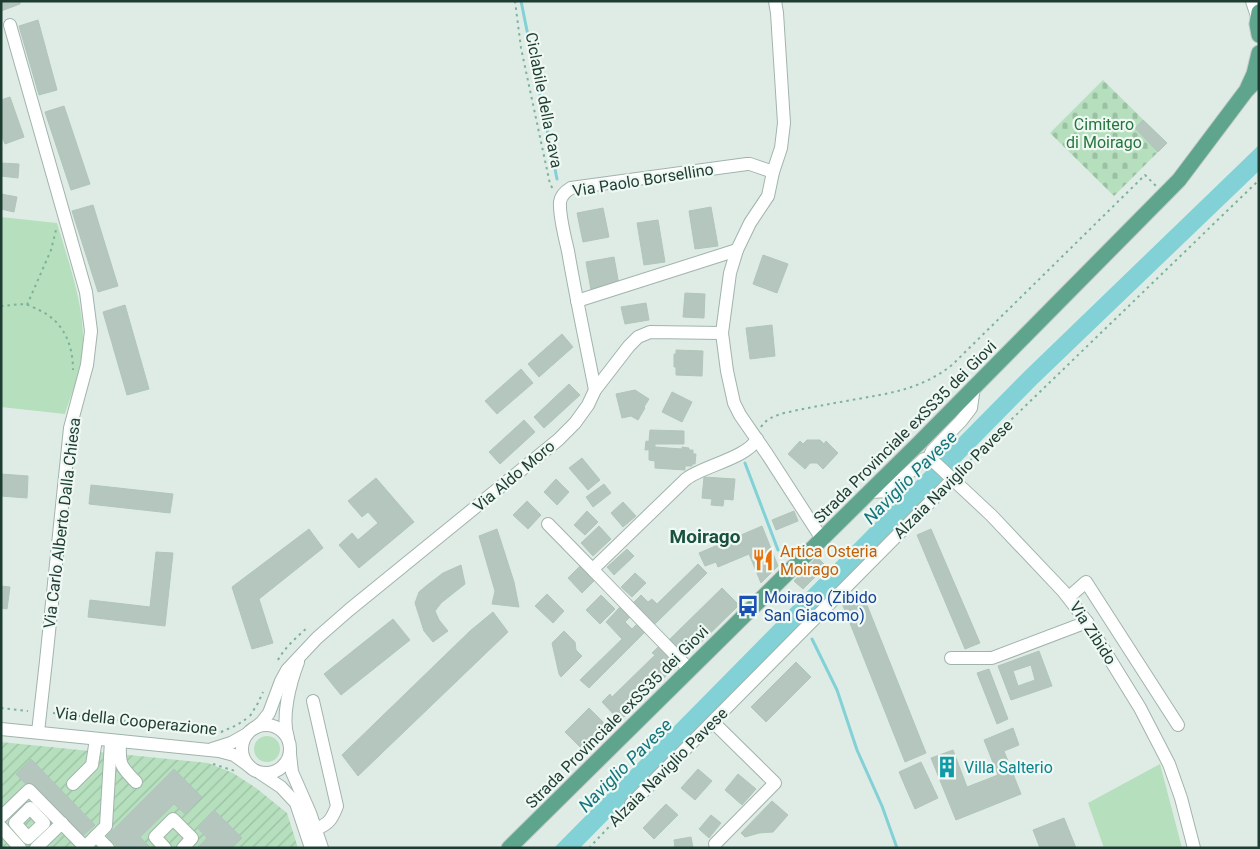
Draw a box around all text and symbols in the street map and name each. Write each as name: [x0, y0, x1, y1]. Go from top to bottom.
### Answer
street label: Ciclabile della Cava: [522, 31, 566, 169]
park label: Cimitero di Moirago: [1066, 115, 1142, 152]
street label: Via Paolo Borsellino: [571, 159, 715, 201]
street label: Strada Provinciale exSS35 dei Giovi: [810, 337, 1000, 527]
street label: Via Carlo Alberto Dalla Chiesa: [40, 416, 84, 630]
street label: Alzaia Naviglio Pavese: [890, 416, 1016, 542]
water label: Naviglio Pavese: [859, 426, 961, 528]
street label: Via Aldo Moro: [469, 436, 559, 516]
district label: Moirago: [670, 525, 741, 548]
place label: Artica Osteria Moirago: [780, 542, 877, 579]
restaurant icon: Artica Osteria Moirago: [750, 547, 776, 573]
place label: Moirago (Zibido San Giacomo): [764, 588, 877, 625]
bus stop icon: Moirago (Zibido San Giacomo): [735, 593, 761, 619]
street label: Via Zibido: [1066, 598, 1120, 668]
street label: Strada Provinciale exSS35 dei Giovi: [522, 622, 712, 812]
street label: Via della Cooperazione: [54, 703, 218, 739]
street label: Alzaia Naviglio Pavese: [605, 704, 731, 830]
water label: Naviglio Pavese: [574, 714, 676, 816]
building icon: Villa Salterio: [934, 754, 960, 780]
place label: Villa Salterio: [964, 758, 1053, 777]

